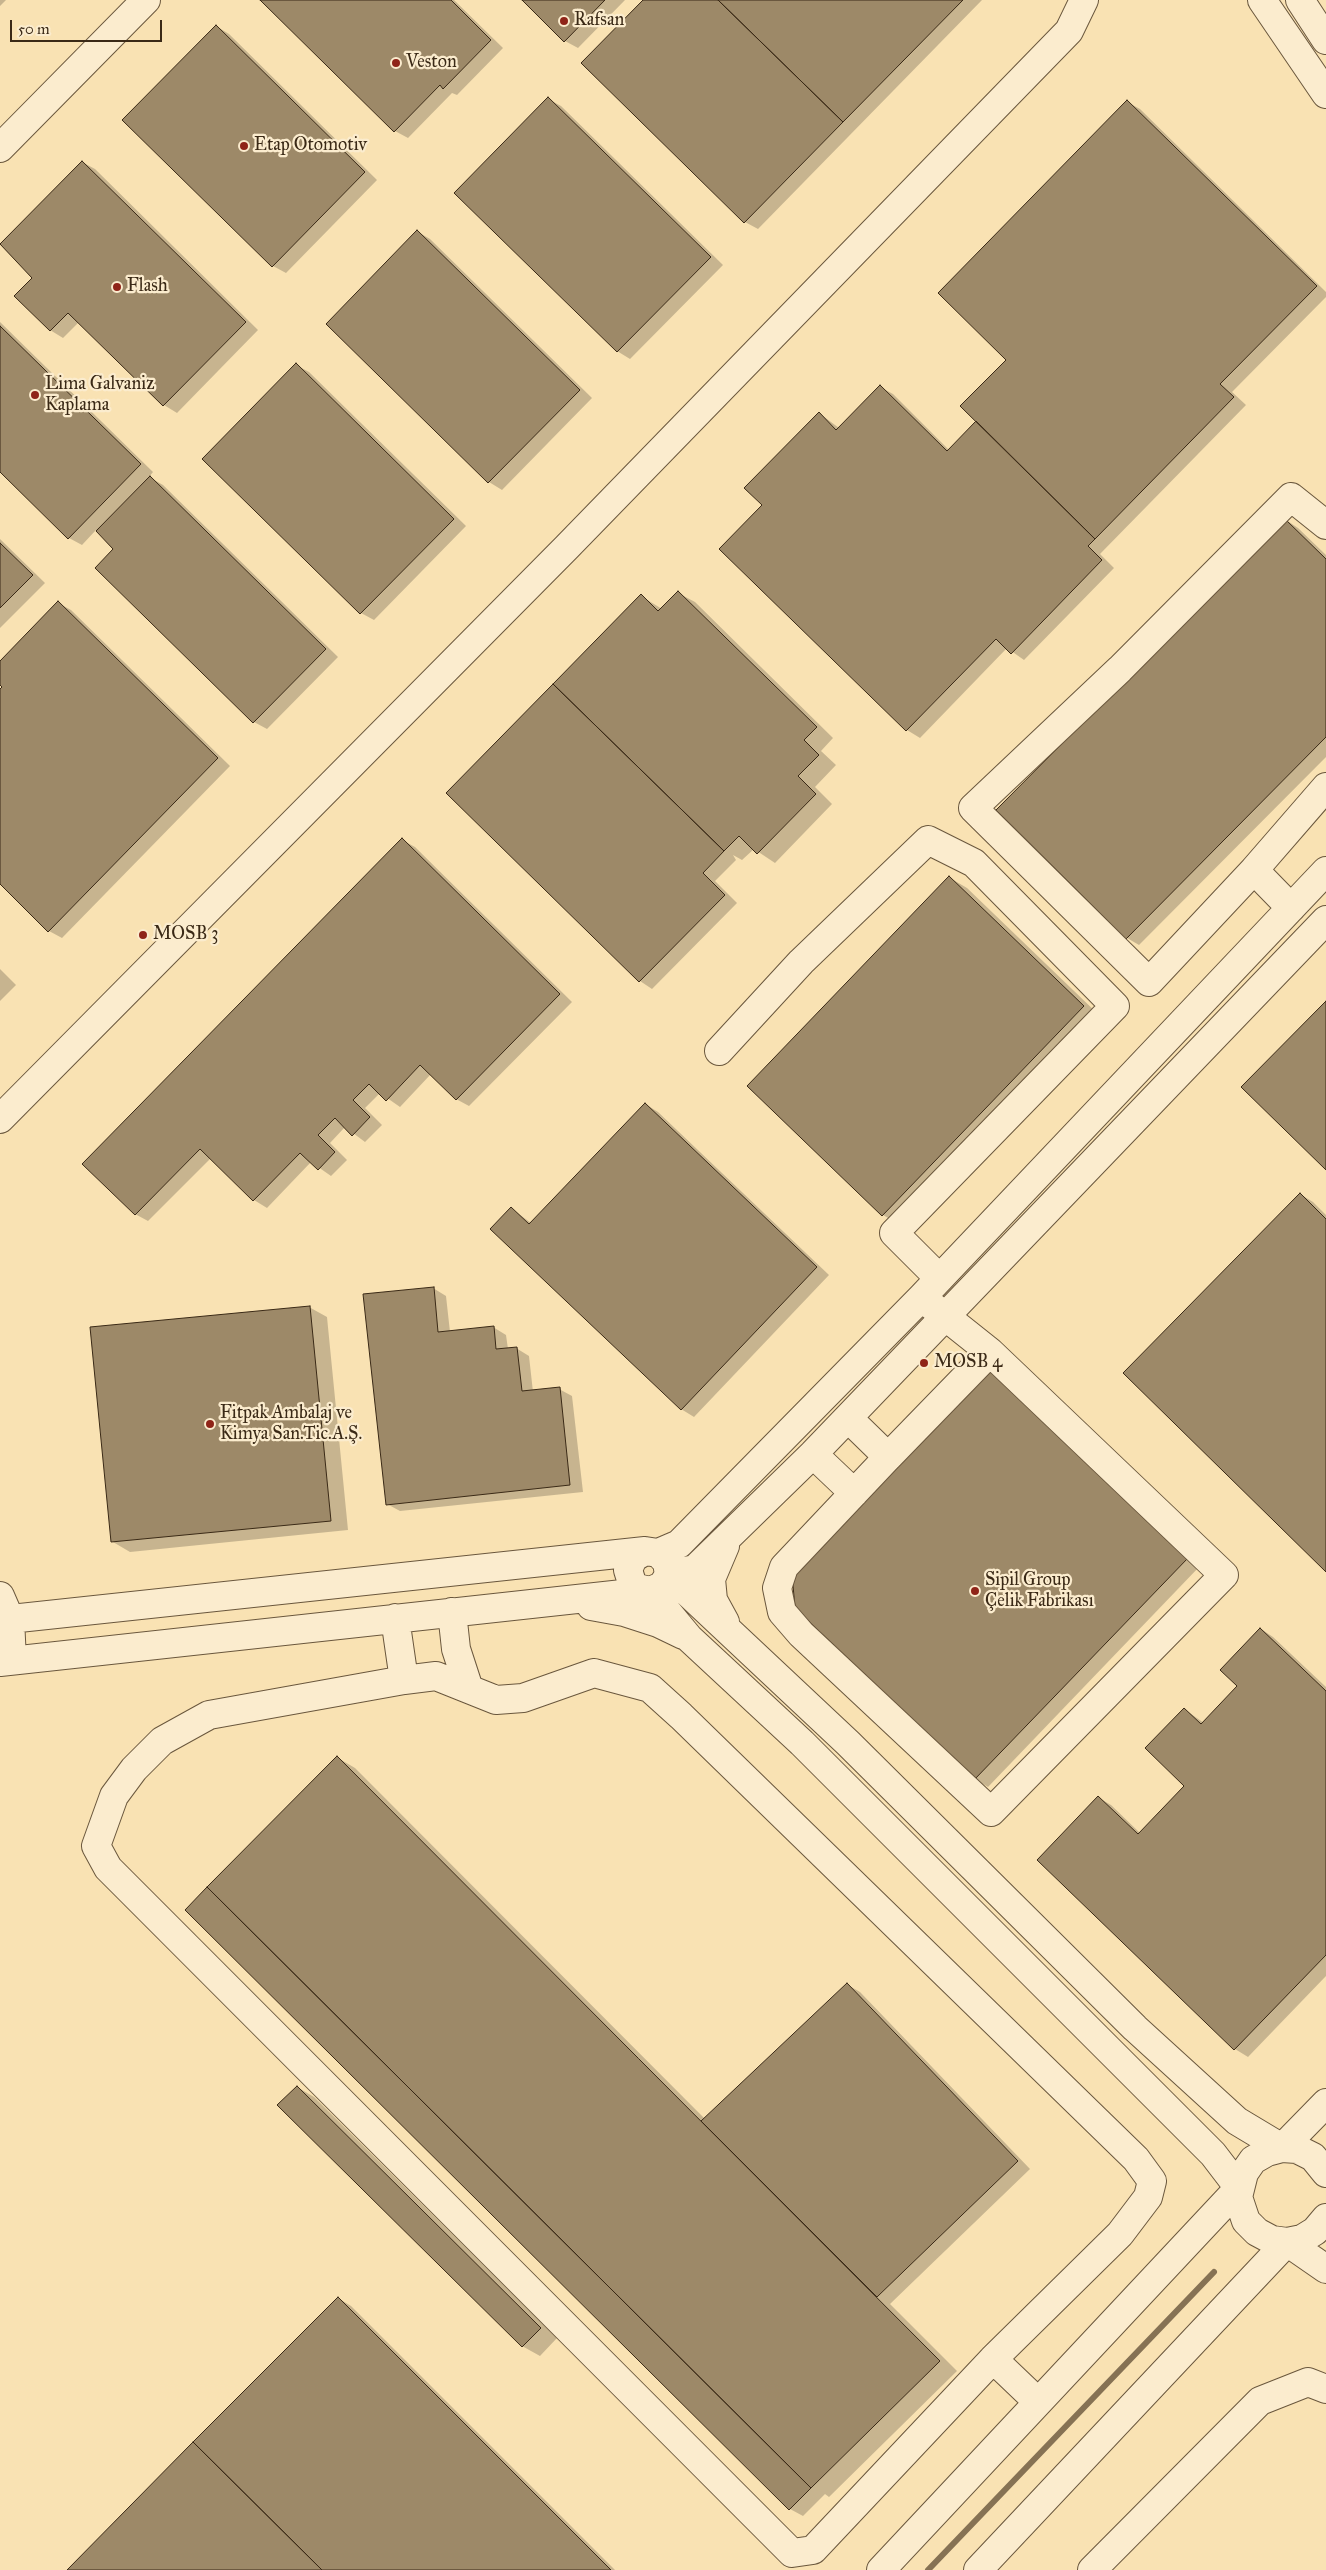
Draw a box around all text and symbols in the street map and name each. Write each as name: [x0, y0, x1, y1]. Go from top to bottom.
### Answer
scale bar: [12, 10, 165, 42]
place label: Rafsan: [574, 10, 624, 32]
marker: Rafsan: [558, 15, 570, 27]
text: 50 m: [18, 20, 50, 38]
place label: Veston: [406, 52, 457, 74]
marker: Veston: [390, 57, 402, 69]
place label: Etap Otomotiv: [254, 135, 367, 157]
marker: Etap Otomotiv: [238, 140, 250, 152]
place label: Flash: [127, 276, 168, 298]
marker: Flash: [111, 281, 123, 293]
place label: Lima Galvaniz Kaplama: [45, 374, 154, 416]
marker: Lima Galvaniz Kaplama: [29, 389, 41, 401]
place label: MOSB 3: [153, 924, 218, 946]
marker: MOSB 3: [137, 929, 149, 941]
place label: MOSB 4: [934, 1352, 1002, 1374]
marker: MOSB 4: [918, 1357, 930, 1369]
place label: Fitpak Ambalaj ve Kimya San.Tic.A.Ş.: [220, 1403, 362, 1446]
marker: Fitpak Ambalaj ve Kimya San.Tic.A.Ş.: [204, 1418, 216, 1430]
place label: Sipil Group Çelik Fabrikası: [985, 1570, 1094, 1612]
marker: Sipil Group Çelik Fabrikası: [969, 1585, 981, 1597]

